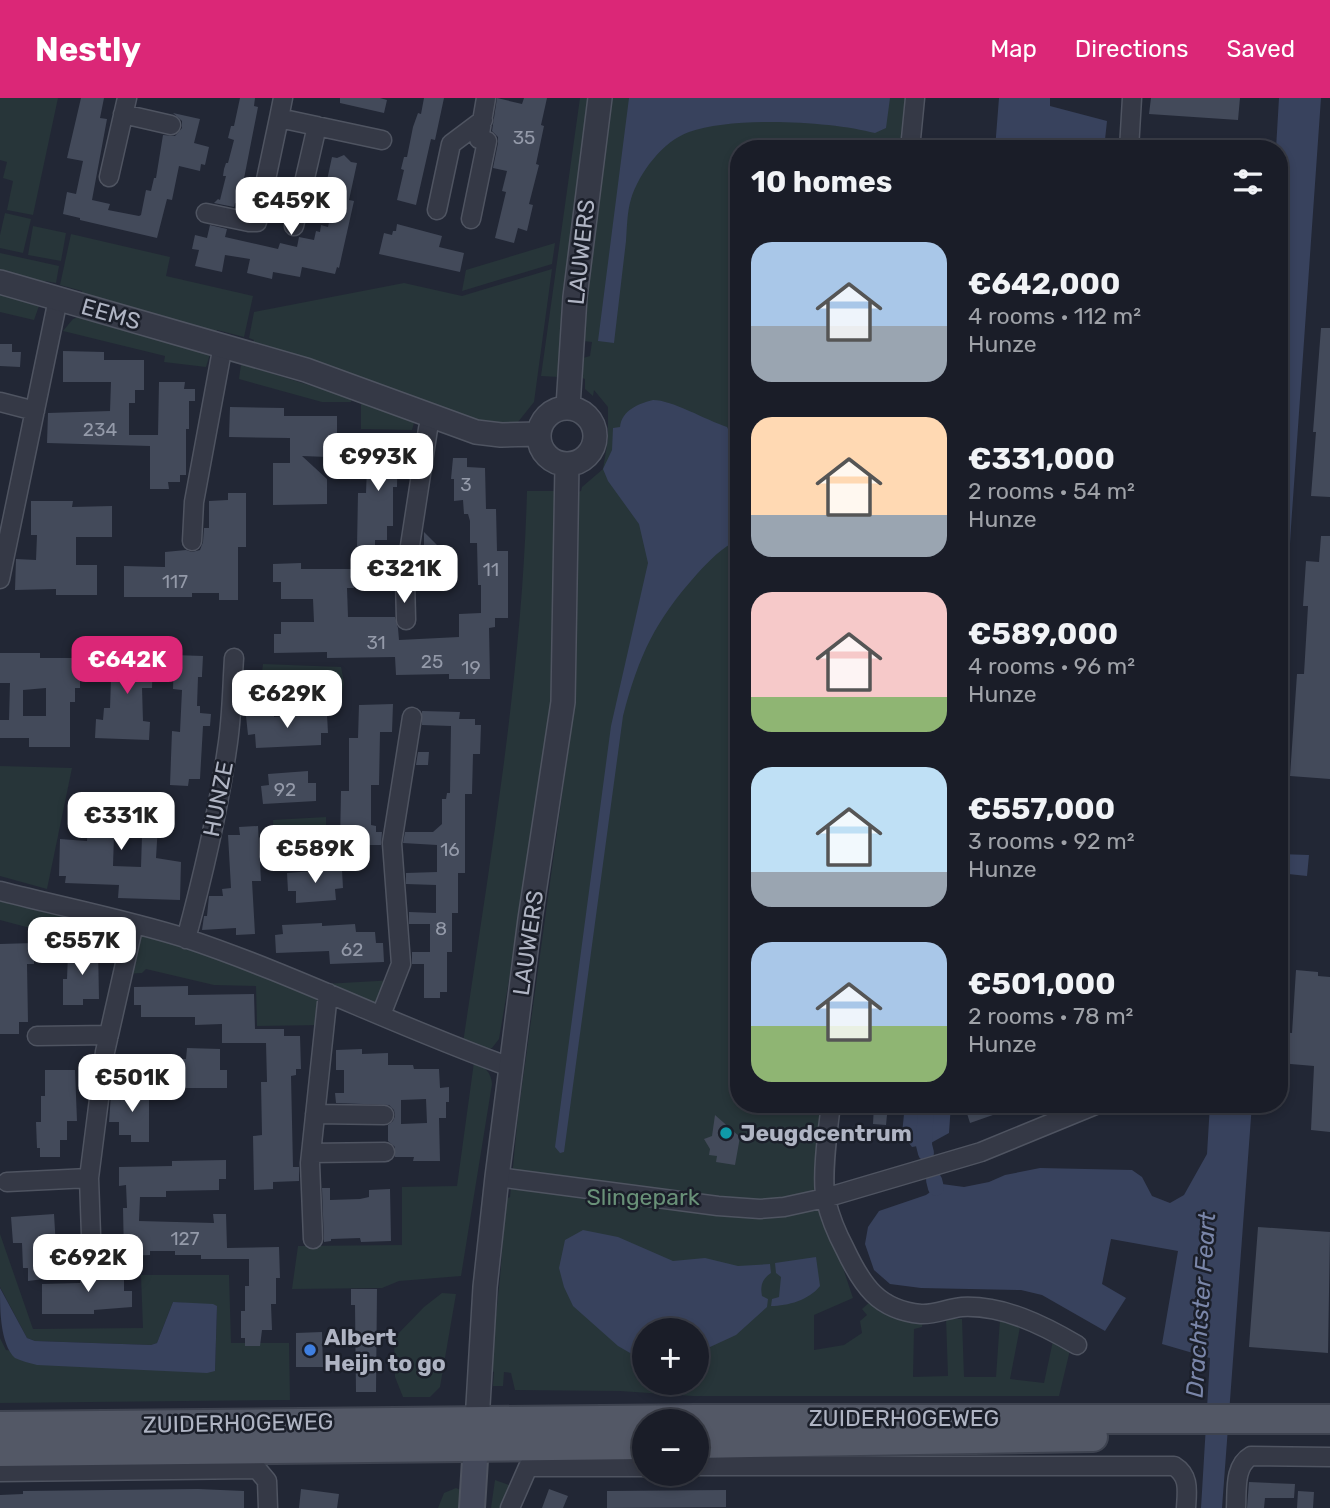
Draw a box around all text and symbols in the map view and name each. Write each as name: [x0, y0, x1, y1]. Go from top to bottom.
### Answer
text: Nestly: [35, 30, 141, 69]
text: Map: [990, 35, 1037, 63]
text: Directions: [1075, 35, 1188, 63]
text: Saved: [1226, 35, 1295, 63]
house number: 35: [513, 126, 535, 149]
icon: filters: [1229, 163, 1267, 201]
text: 10 homes: [751, 164, 892, 200]
pin: €459K: [242, 178, 340, 237]
text: €459K: [252, 186, 330, 214]
street label: LAUWERS: [562, 198, 600, 306]
text: €642,000: [968, 266, 1120, 302]
icon: home: [807, 270, 891, 354]
street label: EEMS: [78, 292, 144, 336]
text: 4 rooms · 112 m²: [968, 302, 1141, 330]
text: Hunze: [968, 330, 1037, 358]
house number: 234: [83, 418, 117, 441]
pin: €993K: [329, 434, 427, 493]
text: €331,000: [968, 441, 1115, 477]
text: €993K: [339, 442, 417, 470]
icon: home: [807, 445, 891, 529]
house number: 3: [460, 473, 472, 496]
text: 2 rooms · 54 m²: [968, 477, 1135, 505]
text: Hunze: [968, 505, 1037, 533]
pin: €321K: [355, 546, 453, 605]
text: €321K: [367, 554, 441, 582]
house number: 11: [483, 558, 499, 581]
house number: 117: [162, 570, 188, 593]
text: €589,000: [968, 616, 1118, 652]
icon: home: [807, 620, 891, 704]
house number: 31: [366, 631, 386, 654]
pin: €642K: [78, 636, 176, 696]
text: €642K: [88, 645, 166, 673]
house number: 25: [421, 650, 443, 673]
text: 4 rooms · 96 m²: [968, 652, 1135, 680]
house number: 19: [461, 656, 481, 679]
pin: €629K: [238, 670, 336, 730]
text: €629K: [248, 679, 326, 707]
text: Hunze: [968, 680, 1037, 708]
street label: HUNZE: [197, 759, 239, 839]
house number: 92: [274, 778, 296, 801]
text: €557,000: [968, 791, 1115, 827]
pin: €331K: [72, 792, 170, 852]
icon: home: [807, 795, 891, 879]
text: €331K: [84, 801, 158, 829]
pin: €589K: [266, 826, 364, 885]
text: 3 rooms · 92 m²: [968, 827, 1134, 855]
text: €589K: [276, 834, 354, 862]
house number: 16: [440, 838, 460, 861]
text: Hunze: [968, 855, 1037, 883]
street label: LAUWERS: [507, 889, 549, 997]
house number: 8: [435, 917, 447, 940]
pin: €557K: [33, 918, 131, 977]
text: €557K: [44, 926, 120, 954]
house number: 62: [341, 938, 363, 961]
text: €501,000: [968, 966, 1116, 1002]
icon: home: [807, 970, 891, 1054]
text: 2 rooms · 78 m²: [968, 1002, 1133, 1030]
text: Hunze: [968, 1030, 1037, 1058]
pin: €501K: [83, 1054, 181, 1114]
text: €501K: [94, 1063, 170, 1091]
place label: Jeugdcentrum: [740, 1119, 912, 1147]
marker: Jeugdcentrum: [718, 1125, 734, 1141]
park label: Slingepark: [586, 1183, 700, 1211]
water label: Drachtster Feart: [1181, 1211, 1221, 1399]
house number: 127: [170, 1227, 200, 1250]
pin: €692K: [39, 1234, 137, 1294]
text: €692K: [49, 1243, 127, 1271]
map controls: [632, 1318, 709, 1486]
button: +: [632, 1318, 709, 1395]
place label: Albert Heijn to go: [324, 1323, 446, 1377]
marker: Albert Heijn to go: [302, 1342, 318, 1358]
street label: ZUIDERHOGEWEG: [809, 1404, 999, 1432]
street label: ZUIDERHOGEWEG: [143, 1407, 333, 1439]
button: −: [632, 1409, 709, 1486]

